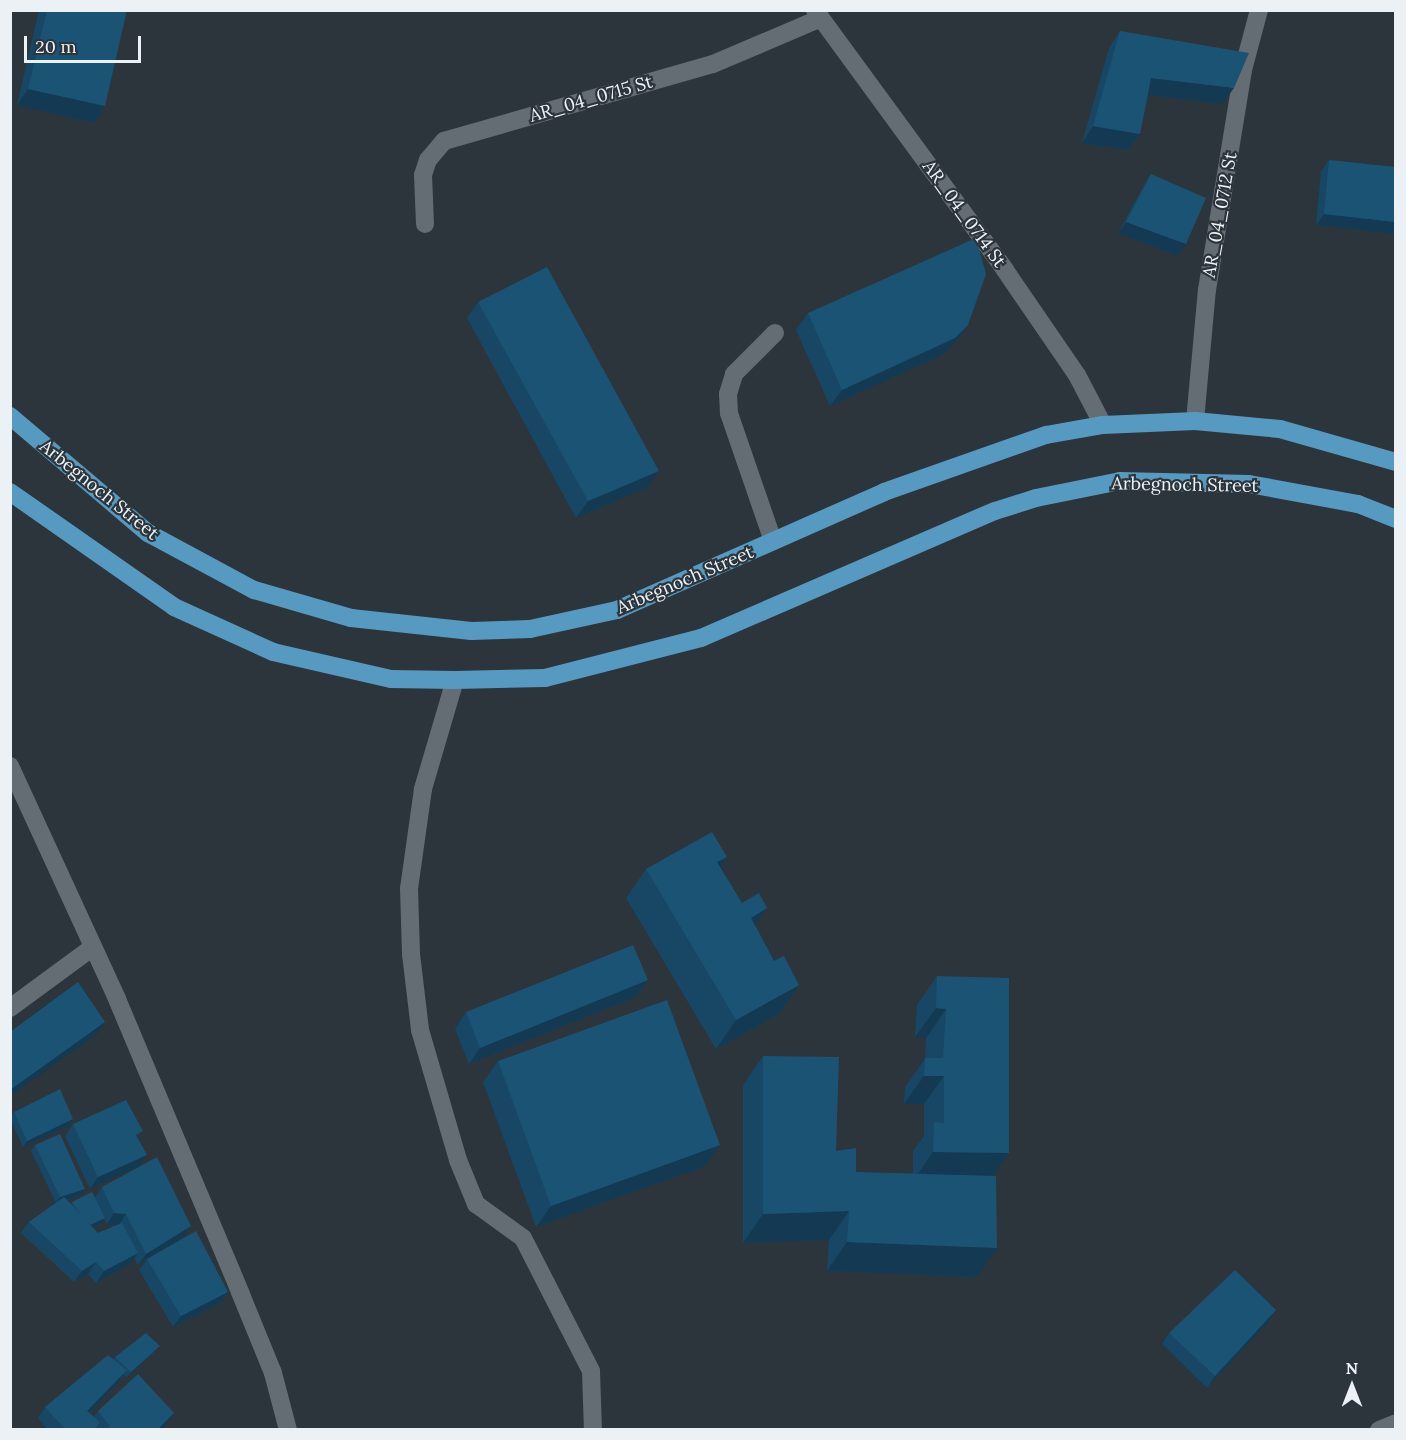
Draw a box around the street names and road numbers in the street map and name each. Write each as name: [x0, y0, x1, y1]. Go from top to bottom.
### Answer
street label: AR_04_0715 St: [527, 71, 655, 127]
street label: AR_04_0712 St: [1198, 151, 1242, 279]
street label: AR_04_0714 St: [918, 156, 1010, 272]
street label: Arbegnoch Street: [35, 435, 163, 545]
street label: Arbegnoch Street: [1111, 473, 1259, 497]
street label: Arbegnoch Street: [613, 541, 757, 619]

